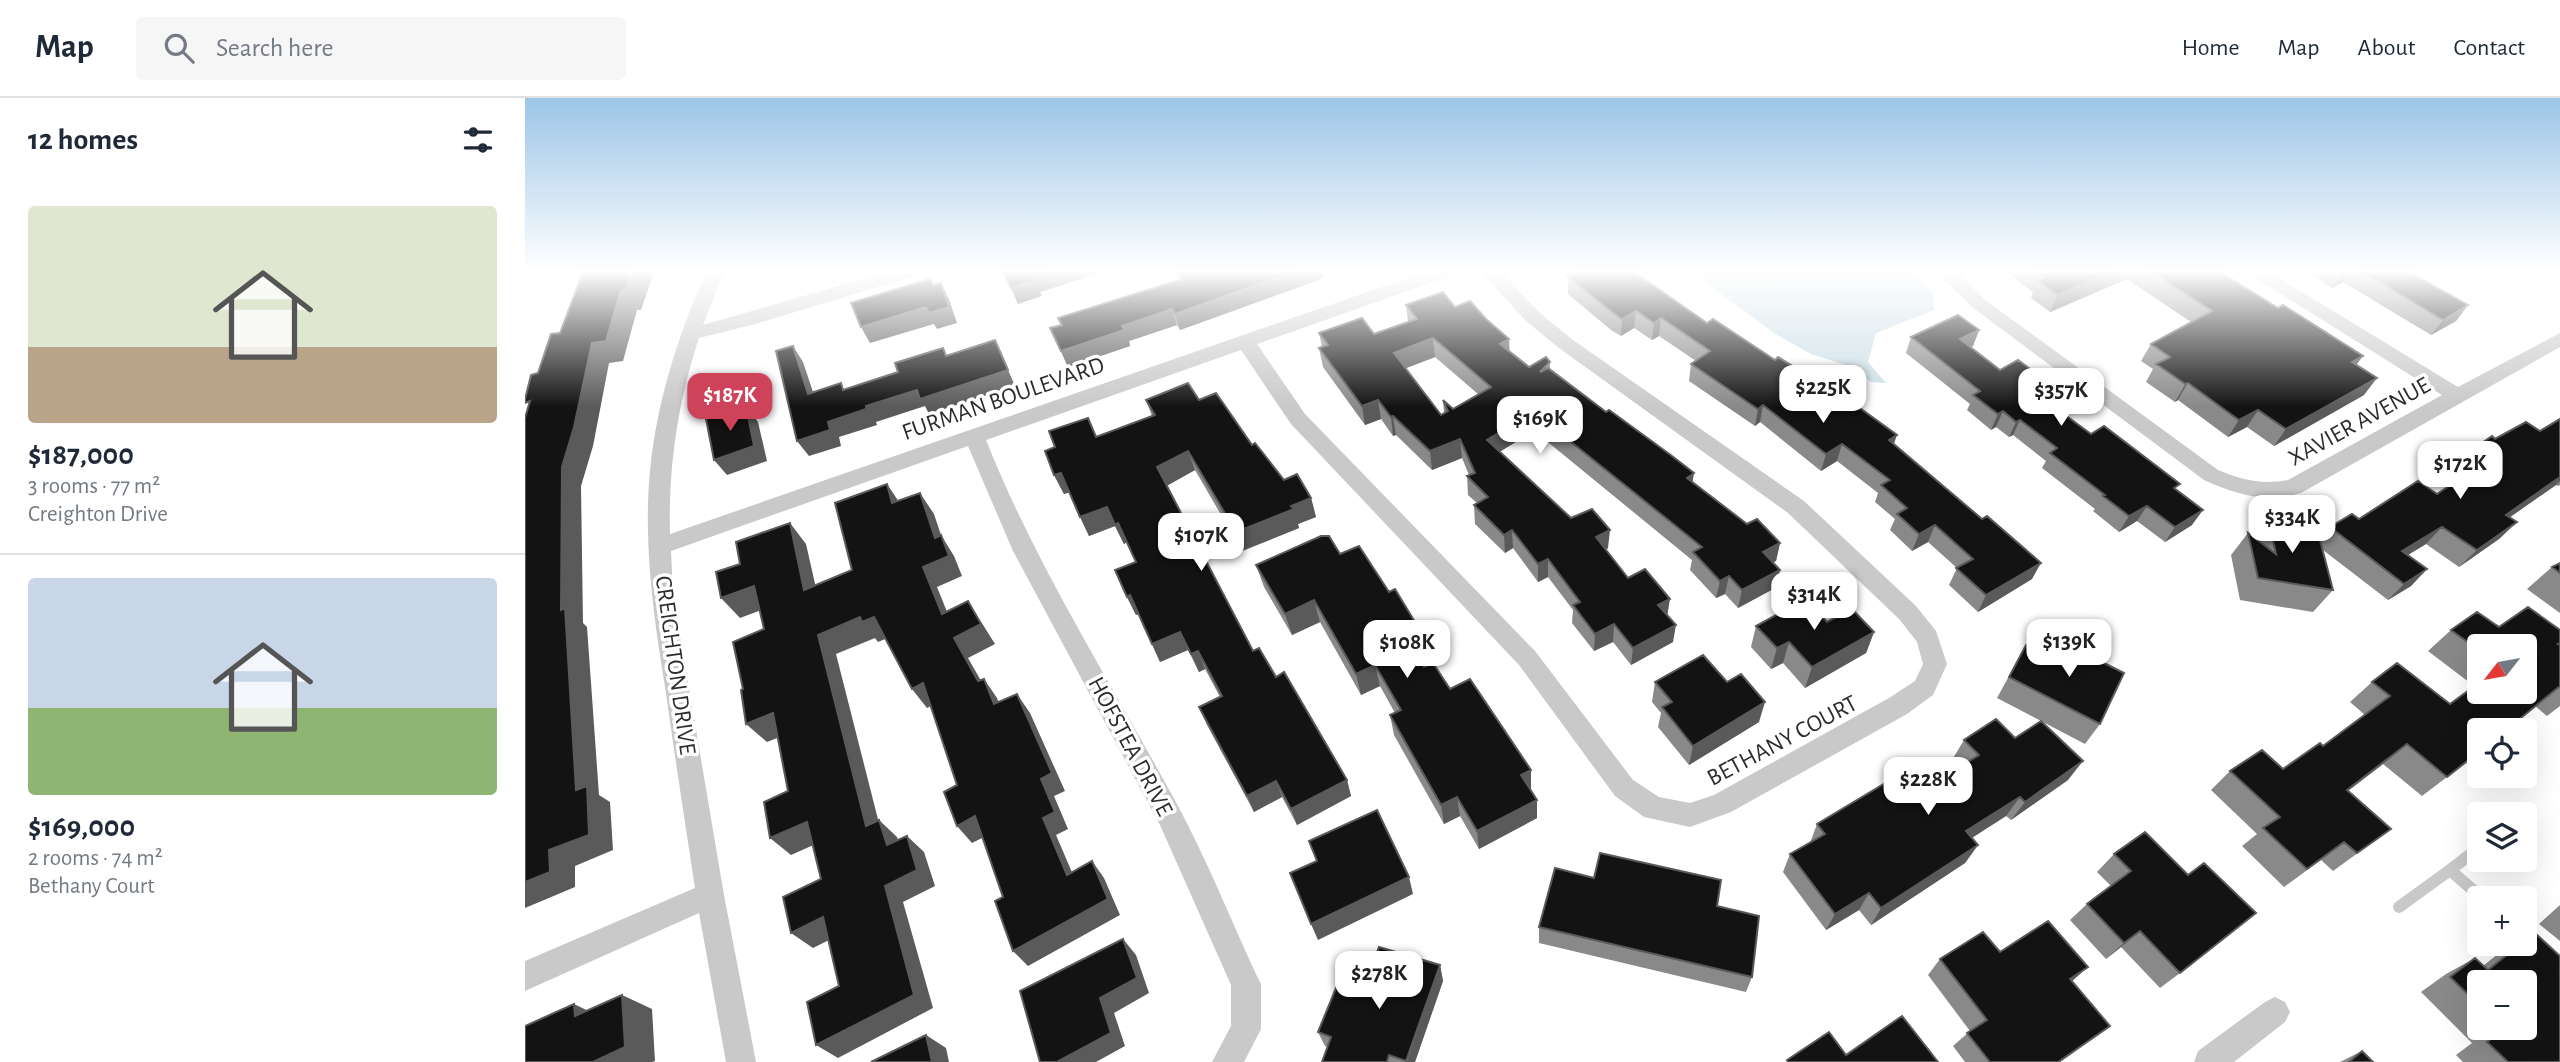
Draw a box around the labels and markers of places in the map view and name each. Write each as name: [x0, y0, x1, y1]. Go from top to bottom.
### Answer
pin: $225K: [1774, 366, 1872, 425]
pin: $357K: [2012, 368, 2110, 428]
pin: $187K: [681, 374, 779, 433]
pin: $169K: [1491, 396, 1589, 456]
pin: $172K: [2411, 442, 2509, 501]
pin: $334K: [2243, 496, 2341, 555]
pin: $107K: [1152, 514, 1250, 573]
pin: $314K: [1765, 573, 1863, 632]
pin: $108K: [1358, 620, 1456, 680]
pin: $139K: [2020, 620, 2118, 679]
pin: $228K: [1879, 758, 1977, 817]
pin: $278K: [1330, 951, 1428, 1011]

